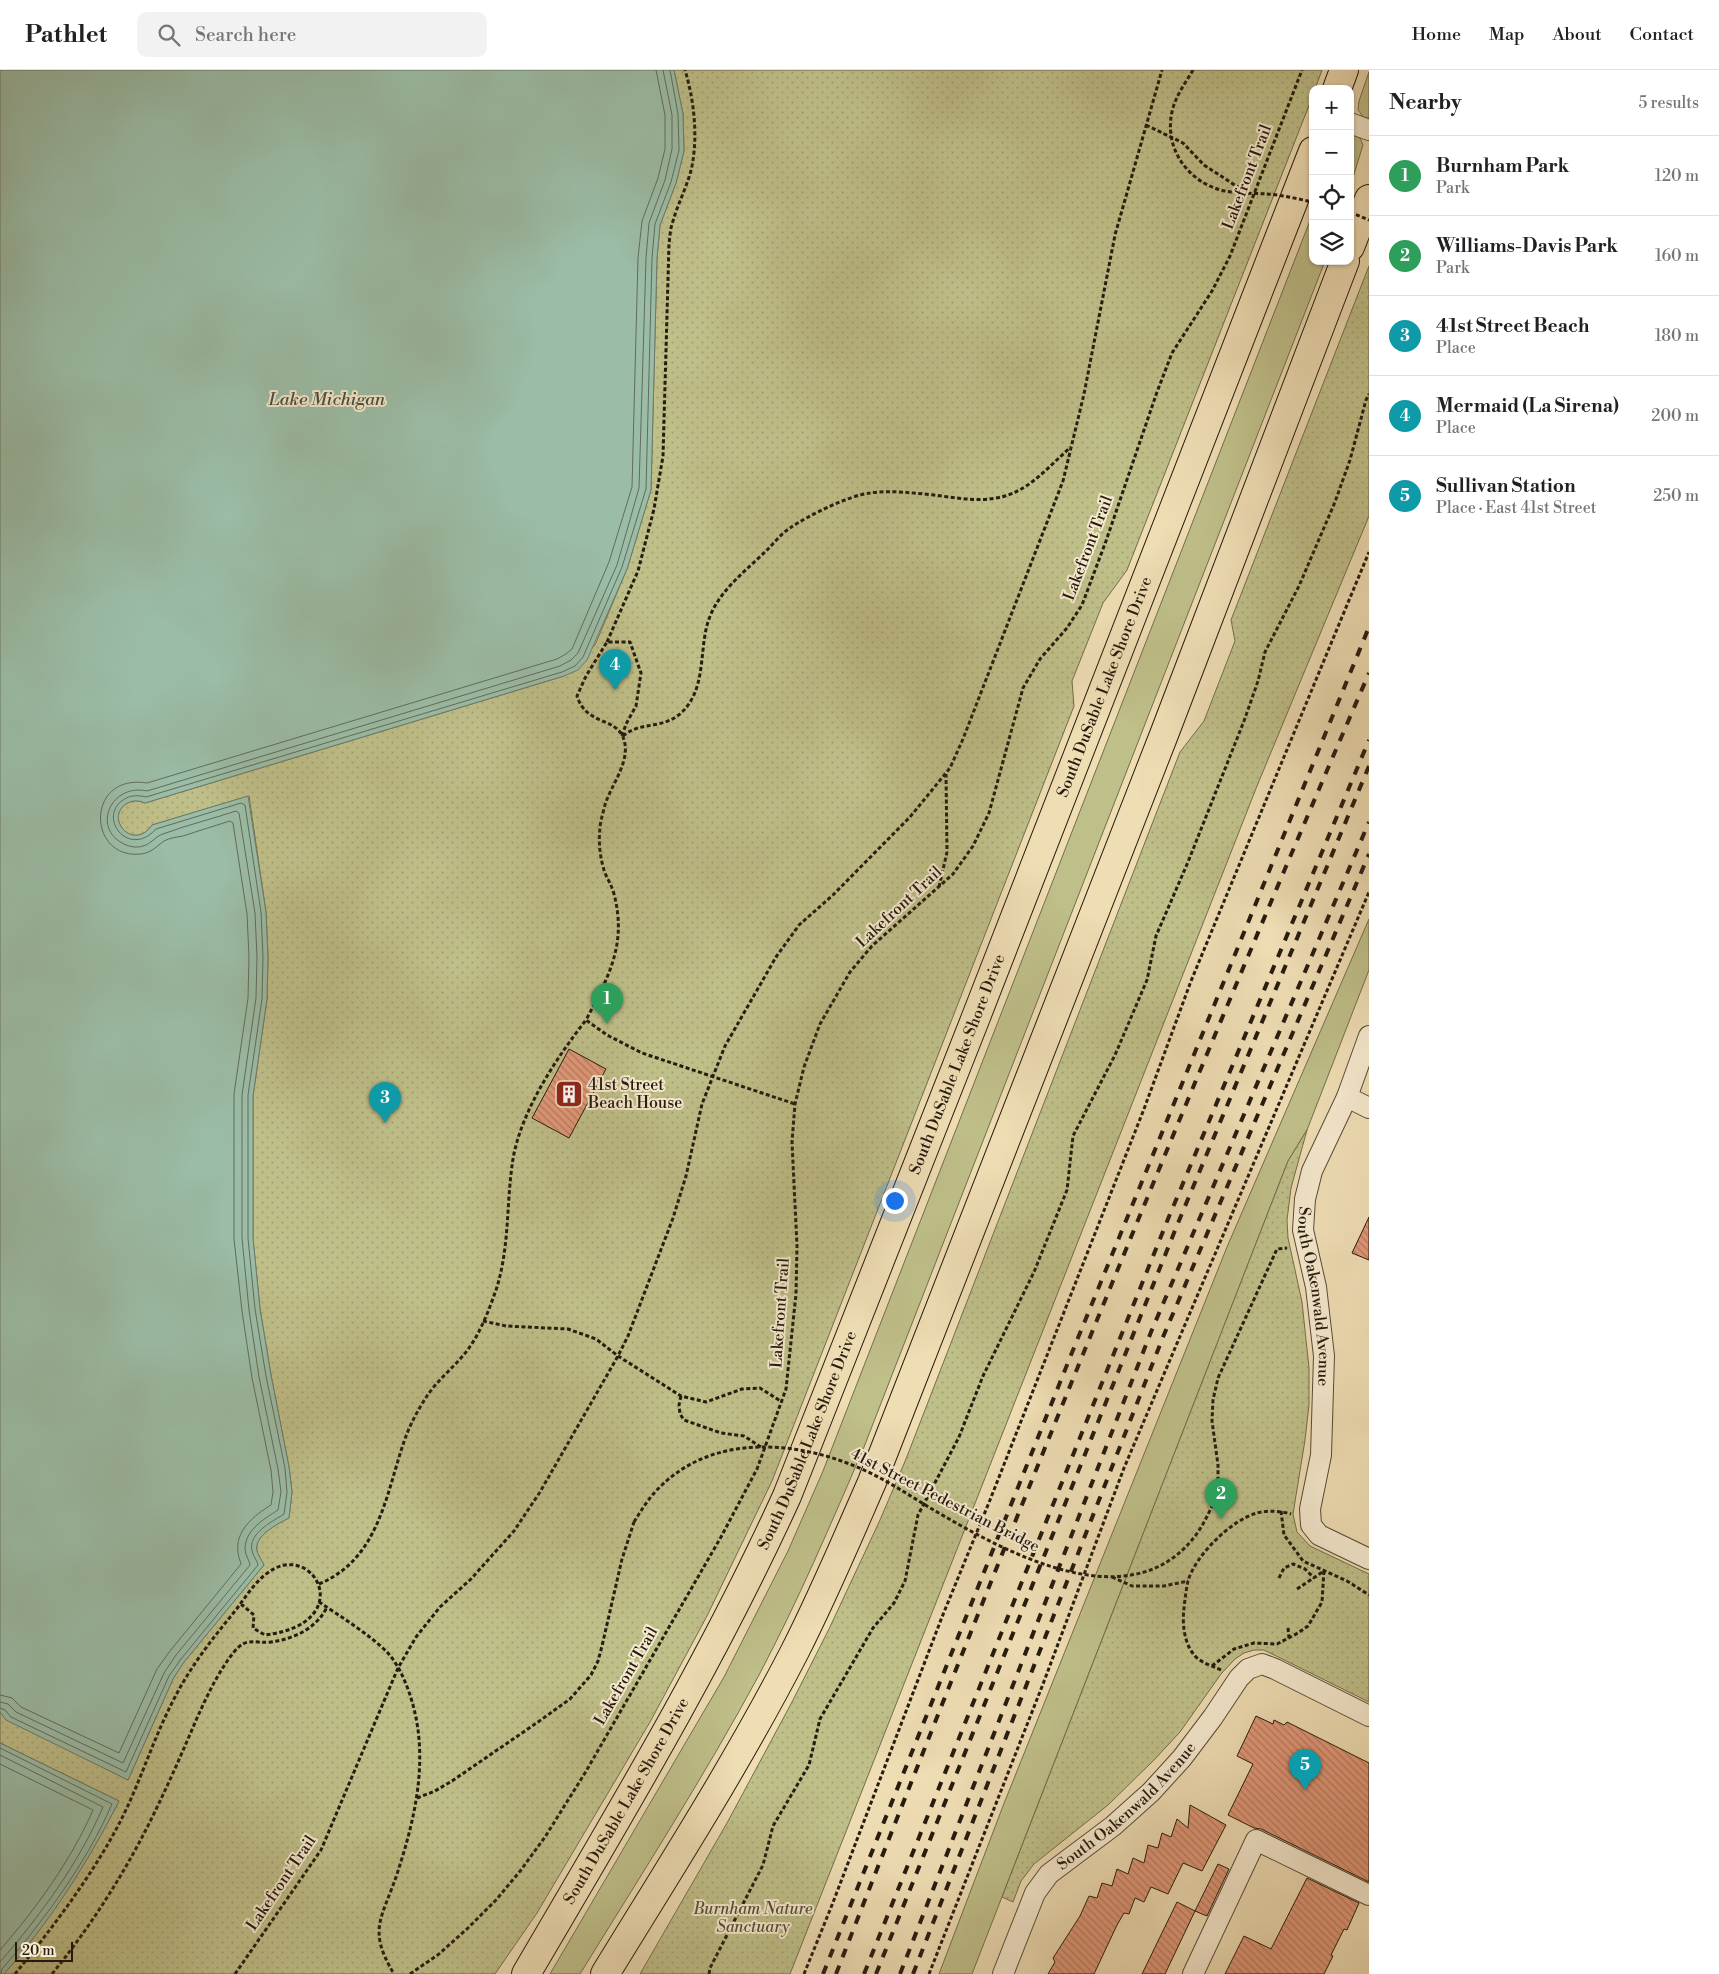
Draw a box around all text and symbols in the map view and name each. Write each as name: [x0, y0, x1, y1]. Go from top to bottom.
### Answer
search box: [137, 12, 487, 57]
text: Pathlet: [25, 20, 107, 50]
icon: search: [155, 21, 183, 49]
text: Search here: [195, 23, 296, 47]
text: Home: [1412, 23, 1461, 46]
text: Map: [1489, 23, 1525, 46]
text: About: [1553, 23, 1602, 46]
text: Contact: [1630, 23, 1694, 46]
map controls: [1309, 85, 1354, 265]
button: +: [1309, 85, 1354, 130]
text: Nearby: [1389, 90, 1462, 116]
text: 5 results: [1638, 93, 1699, 113]
street label: Lakefront Trail: [1218, 122, 1276, 232]
button: −: [1309, 130, 1354, 175]
text: Burnham Park: [1436, 154, 1569, 178]
text: 1: [1401, 166, 1409, 186]
text: 120 m: [1655, 166, 1699, 186]
button: locate: [1309, 175, 1354, 220]
text: Park: [1436, 178, 1469, 198]
button: layers: [1309, 220, 1354, 265]
text: Williams-Davis Park: [1436, 234, 1618, 258]
text: 2: [1400, 246, 1410, 266]
text: 160 m: [1655, 246, 1699, 266]
text: Park: [1436, 258, 1469, 278]
text: 41st Street Beach: [1436, 314, 1589, 338]
text: 3: [1400, 326, 1410, 346]
text: 180 m: [1655, 326, 1699, 346]
text: Place: [1436, 338, 1476, 358]
water label: Lake Michigan: [268, 388, 386, 411]
text: Mermaid (La Sirena): [1436, 394, 1619, 418]
text: 4: [1400, 406, 1410, 426]
text: 200 m: [1651, 406, 1699, 426]
text: Place: [1436, 418, 1476, 438]
text: Sullivan Station: [1436, 474, 1576, 498]
text: 5: [1400, 486, 1410, 506]
text: 250 m: [1653, 486, 1699, 506]
street label: Lakefront Trail: [1059, 493, 1117, 603]
text: Place · East 41st Street: [1436, 498, 1596, 518]
street label: South DuSable Lake Shore Drive: [1052, 574, 1156, 800]
pin: 4: [599, 649, 631, 690]
street label: Lakefront Trail: [852, 862, 946, 952]
street label: South DuSable Lake Shore Drive: [905, 951, 1010, 1177]
pin: 1: [591, 983, 623, 1024]
place label: 41st Street Beach House: [587, 1075, 682, 1113]
building icon: 41st Street Beach House: [554, 1079, 584, 1109]
pin: 3: [369, 1082, 401, 1123]
your location: [882, 1188, 908, 1214]
street label: South Oakenwald Avenue: [1293, 1206, 1334, 1387]
street label: Lakefront Trail: [766, 1257, 794, 1369]
street label: South DuSable Lake Shore Drive: [753, 1328, 861, 1553]
street label: 41st Street Pedestrian Bridge: [847, 1443, 1043, 1557]
pin: 2: [1205, 1478, 1237, 1519]
street label: Lakefront Trail: [590, 1623, 662, 1729]
street label: South DuSable Lake Shore Drive: [559, 1694, 693, 1908]
street label: South Oakenwald Avenue: [1053, 1738, 1200, 1875]
pin: 5: [1289, 1749, 1321, 1790]
street label: Lakefront Trail: [242, 1831, 320, 1934]
park label: Burnham Nature Sanctuary: [693, 1899, 813, 1937]
scale bar: [15, 1939, 72, 1962]
text: 20 m: [22, 1942, 54, 1960]

